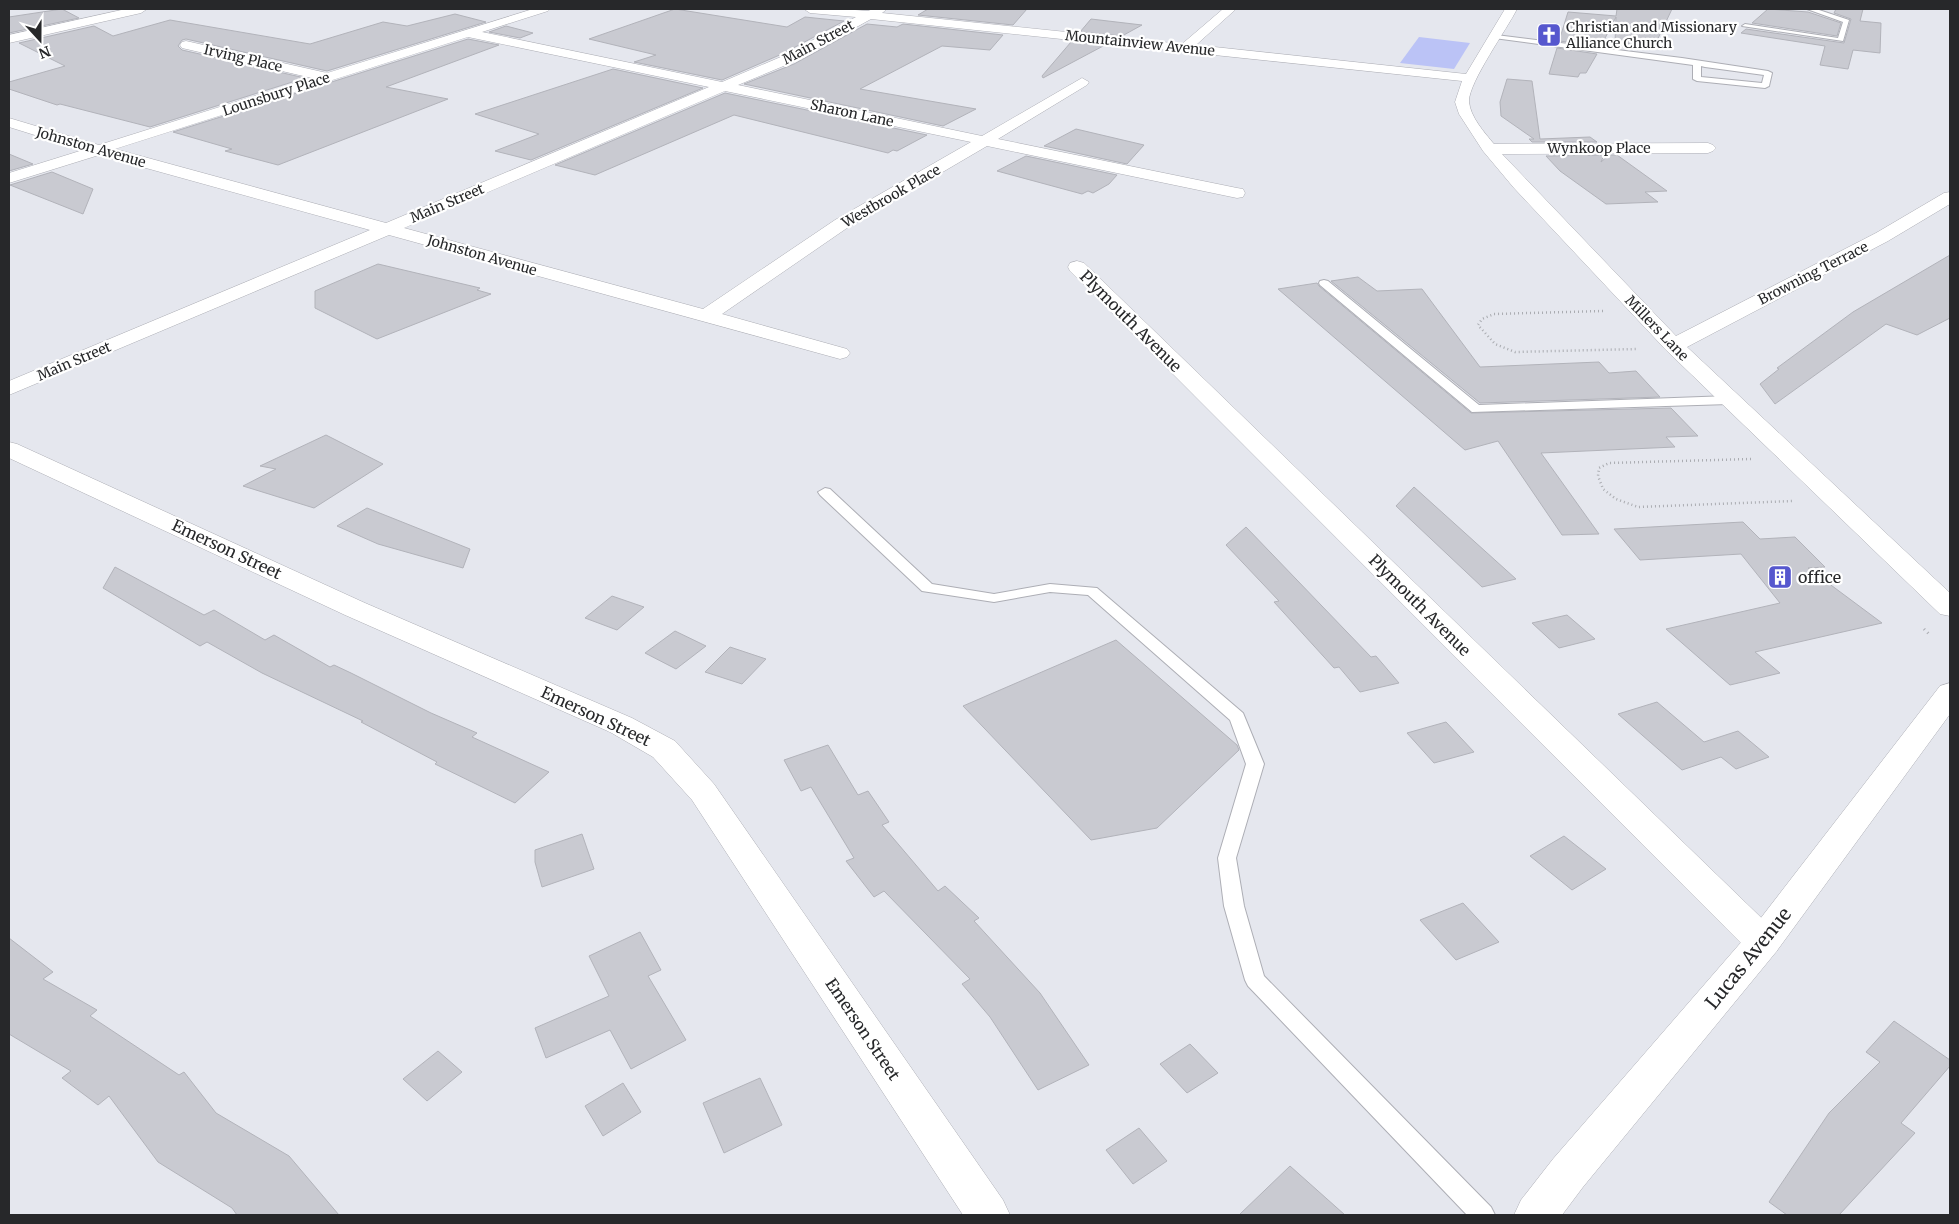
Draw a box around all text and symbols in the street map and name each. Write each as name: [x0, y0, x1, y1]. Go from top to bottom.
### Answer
north arrow: [15, 15, 65, 65]
street label: Main Street: [779, 15, 857, 68]
place label: Christian and Missionary Alliance Church: [1565, 18, 1738, 52]
church icon: Christian and Missionary Alliance Church: [1536, 22, 1562, 48]
street label: Mountainview Avenue: [1064, 26, 1216, 60]
street label: Irving Place: [202, 40, 284, 76]
text: N: [36, 42, 53, 63]
street label: Lounsbury Place: [220, 68, 332, 120]
street label: Sharon Lane: [809, 95, 895, 131]
street label: Johnston Avenue: [33, 122, 148, 171]
street label: Wynkoop Place: [1546, 139, 1651, 157]
street label: Westbrook Place: [838, 160, 944, 232]
street label: Main Street: [407, 179, 487, 227]
street label: Johnston Avenue: [424, 230, 539, 279]
street label: Browning Terrace: [1755, 237, 1871, 309]
street label: Plymouth Avenue: [1076, 266, 1186, 376]
street label: Millers Lane: [1621, 292, 1693, 364]
street label: Main Street: [34, 337, 114, 385]
street label: Emerson Street: [169, 515, 286, 583]
street label: Plymouth Avenue: [1365, 550, 1475, 660]
building icon: office: [1767, 564, 1793, 590]
place label: office: [1798, 567, 1841, 587]
street label: Emerson Street: [538, 682, 655, 750]
street label: Lucas Avenue: [1700, 902, 1796, 1014]
street label: Emerson Street: [822, 974, 905, 1084]

